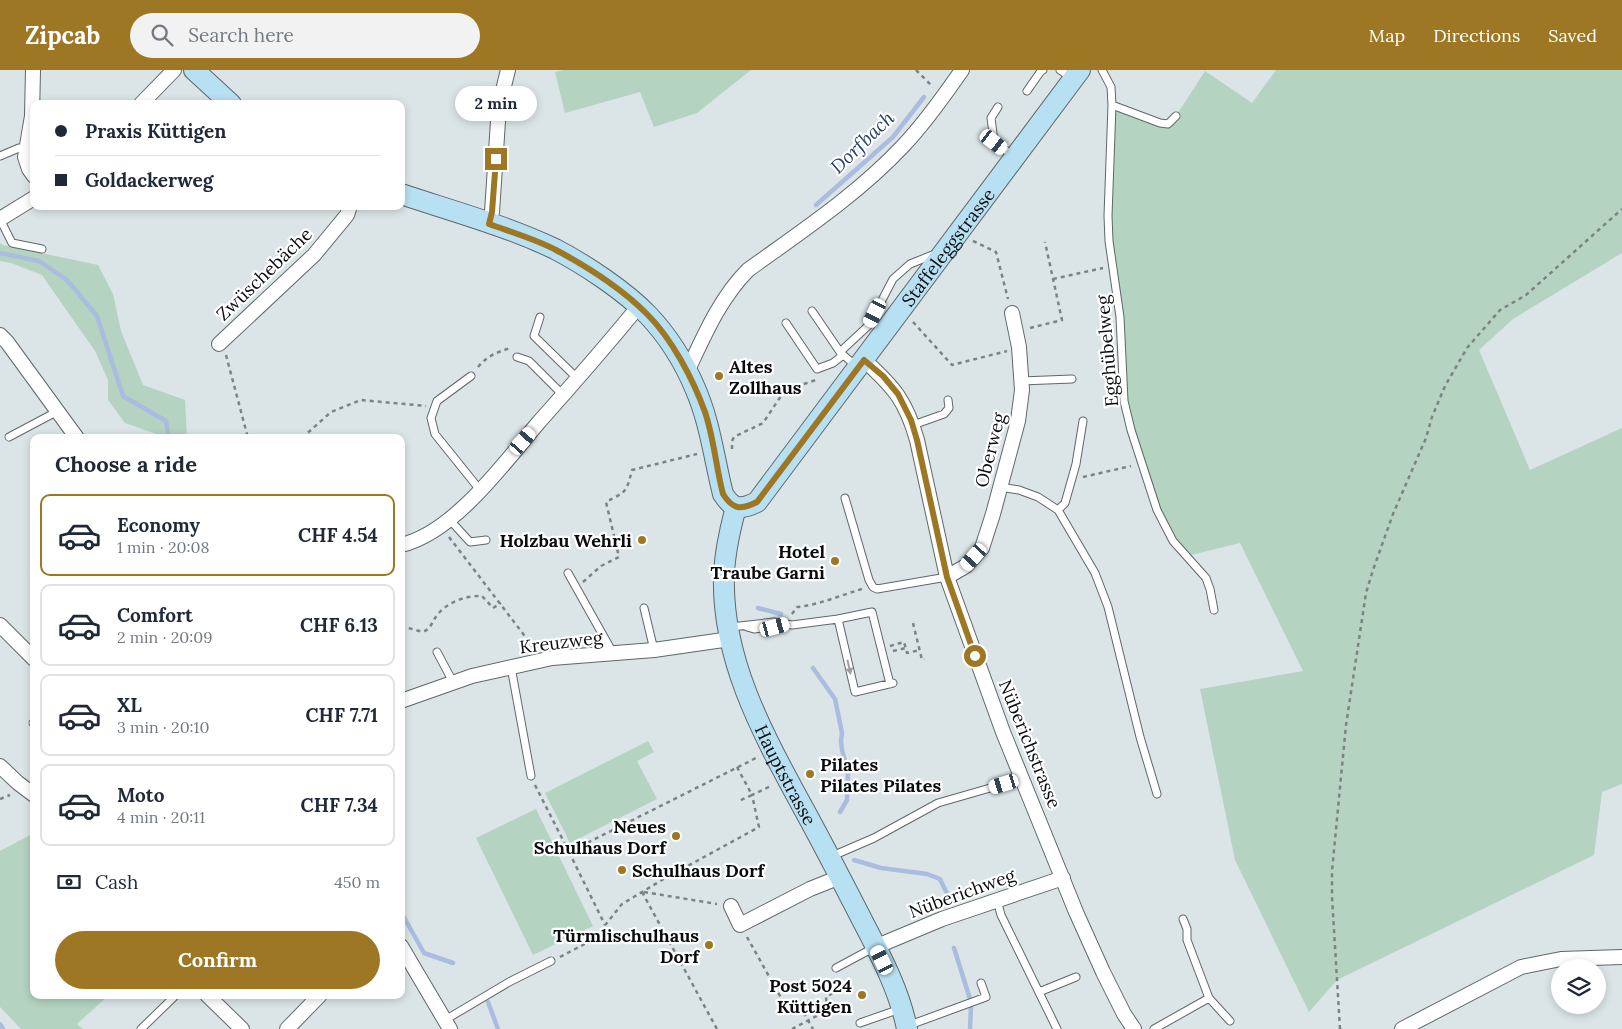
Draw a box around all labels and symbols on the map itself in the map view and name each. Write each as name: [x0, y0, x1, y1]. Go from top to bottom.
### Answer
callout: 2 min: [455, 87, 537, 122]
water label: Dorfbach: [825, 106, 899, 178]
car: [977, 127, 1010, 157]
route end: [485, 148, 507, 170]
street label: Staffeleggstrasse: [896, 183, 1000, 311]
street label: Zwüschebäche: [211, 222, 317, 325]
street label: Egghübelweg: [1091, 293, 1123, 408]
car: [861, 296, 888, 330]
place label: Altes Zollhaus: [729, 355, 802, 399]
marker: Altes Zollhaus: [713, 370, 725, 382]
street label: Oberweg: [970, 409, 1011, 490]
car: [507, 425, 538, 457]
place label: Holzbau Wehrli: [499, 529, 632, 552]
marker: Holzbau Wehrli: [636, 534, 648, 546]
place label: Hotel Traube Garni: [711, 540, 825, 584]
car: [958, 541, 989, 573]
marker: Hotel Traube Garni: [829, 555, 841, 567]
car: [758, 616, 791, 638]
street label: Kreuzweg: [518, 625, 605, 659]
route start: [964, 645, 986, 667]
one-way arrow: [845, 659, 853, 674]
street label: Nüberichstrasse: [994, 676, 1066, 812]
street label: Hauptstrasse: [750, 721, 822, 829]
place label: Pilates Pilates Pilates: [820, 753, 941, 797]
marker: Pilates Pilates Pilates: [804, 768, 816, 780]
car: [987, 772, 1020, 796]
place label: Neues Schulhaus Dorf: [534, 815, 667, 859]
marker: Neues Schulhaus Dorf: [670, 830, 682, 842]
place label: Schulhaus Dorf: [632, 859, 766, 882]
street label: Nüberichweg: [906, 863, 1019, 923]
marker: Schulhaus Dorf: [616, 864, 628, 876]
place label: Türmlischulhaus Dorf: [553, 924, 700, 968]
marker: Türmlischulhaus Dorf: [703, 939, 715, 951]
car: [868, 943, 895, 977]
place label: Post 5024 Küttigen: [769, 974, 853, 1018]
marker: Post 5024 Küttigen: [856, 989, 868, 1001]

